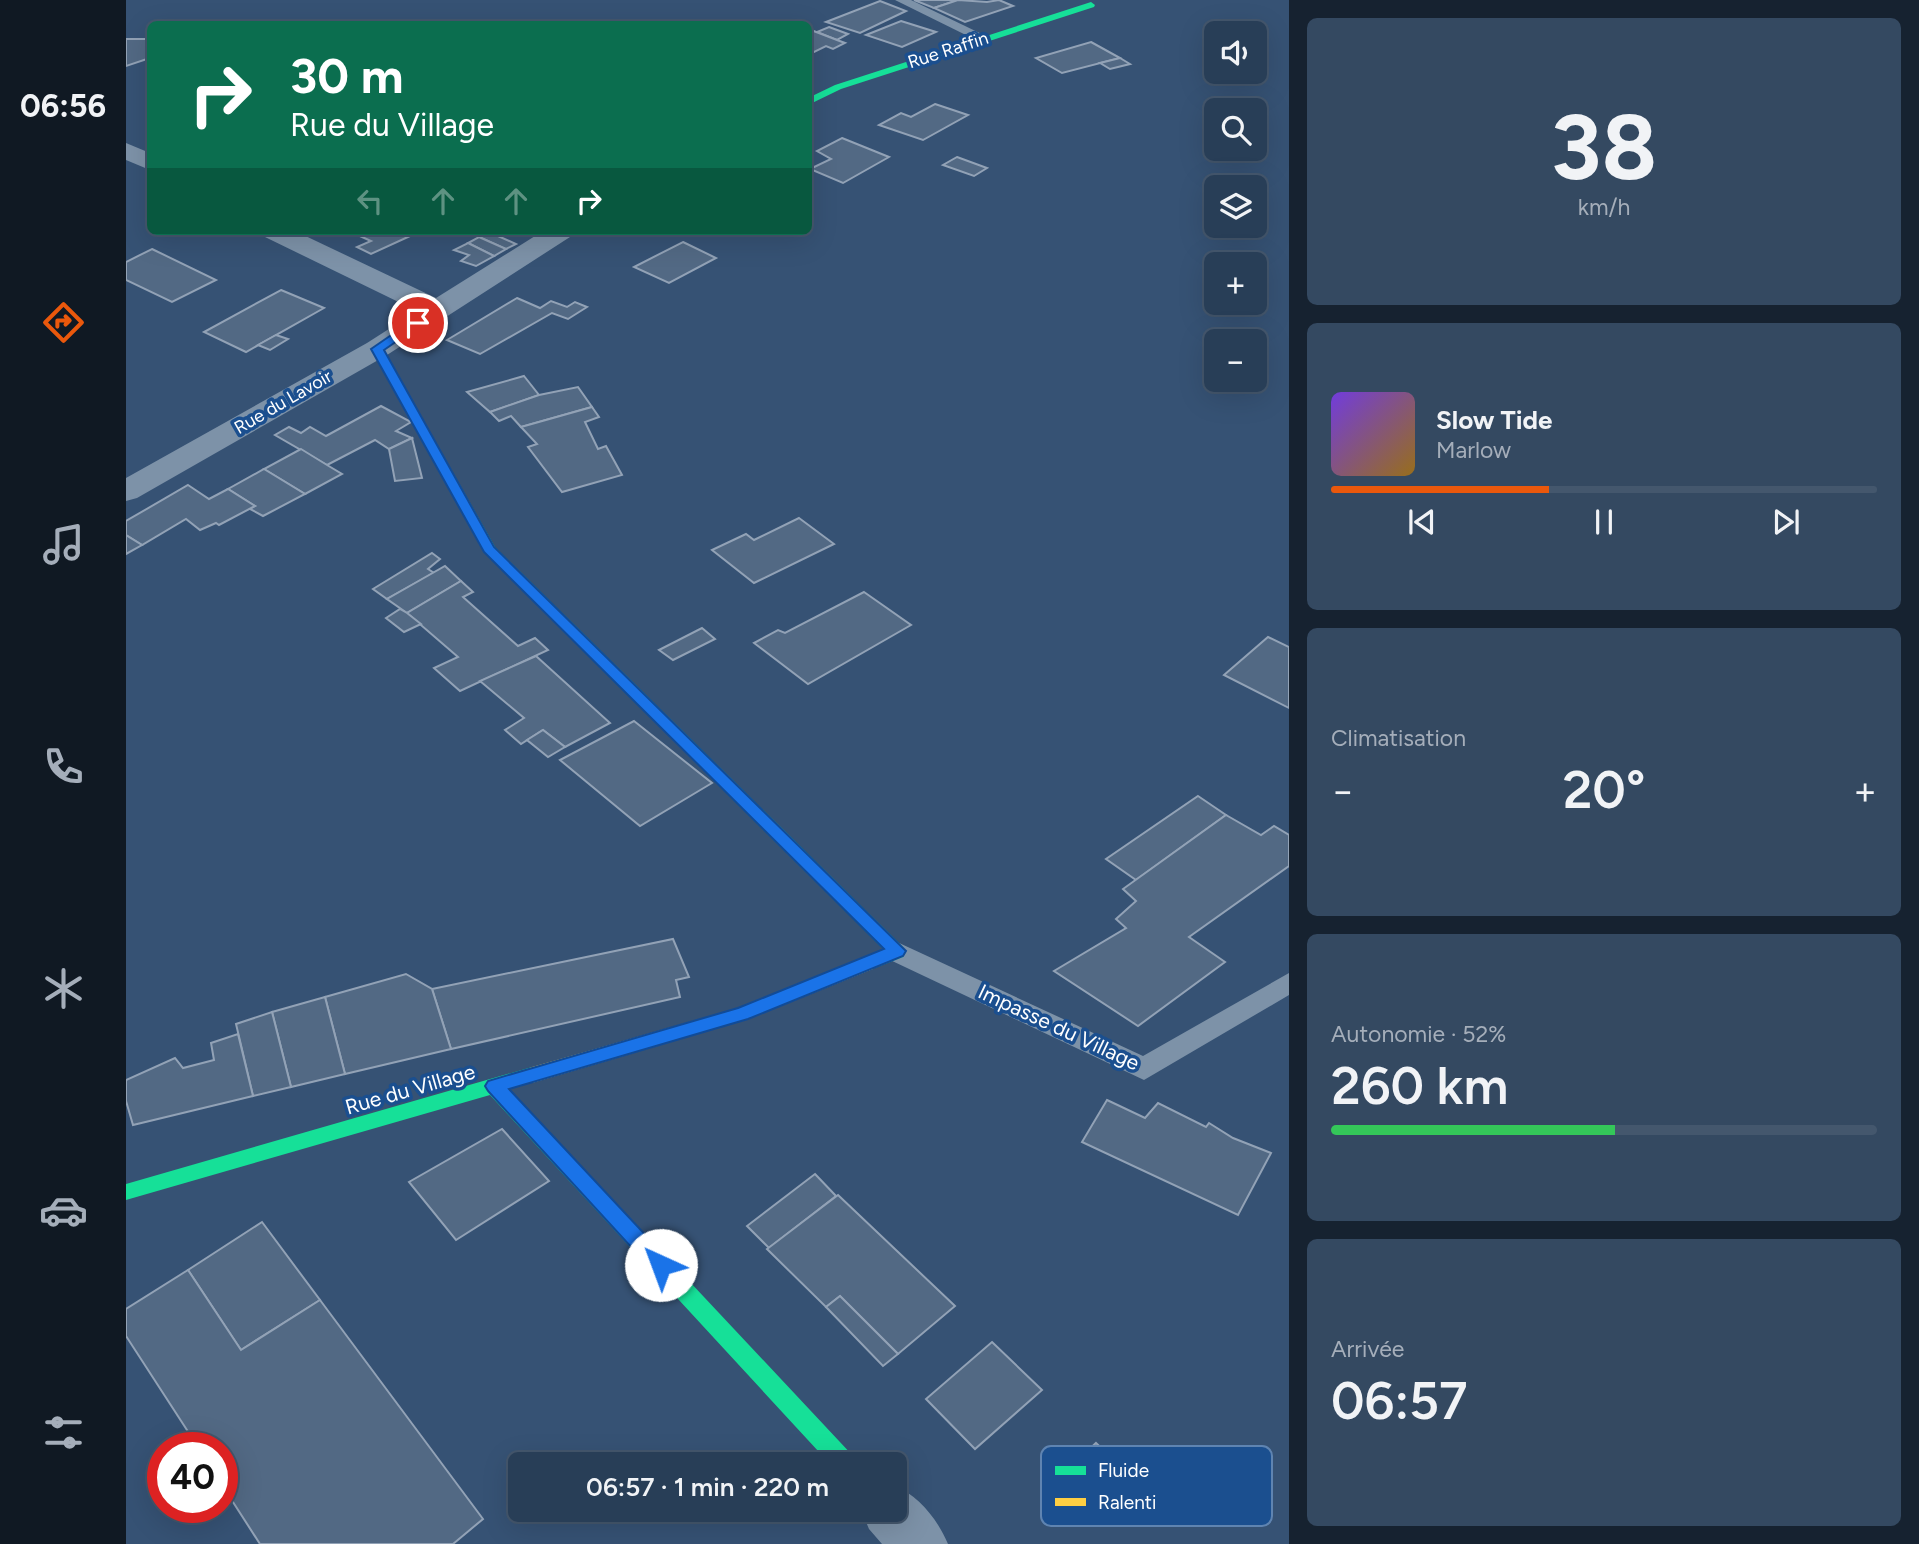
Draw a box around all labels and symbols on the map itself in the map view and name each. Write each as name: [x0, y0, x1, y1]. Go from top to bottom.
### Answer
street label: Rue Raffin: [905, 27, 991, 73]
pin: [388, 293, 448, 353]
street label: Rue du Lavoir: [230, 365, 336, 439]
street label: Impasse du Village: [974, 979, 1144, 1075]
street label: Rue du Village: [342, 1059, 478, 1119]
position arrow: [624, 1228, 698, 1302]
speed limit sign: 40: [147, 1432, 238, 1523]
legend: [1041, 1446, 1272, 1526]
text: Fluide: [1098, 1459, 1149, 1482]
text: Ralenti: [1098, 1491, 1156, 1514]

